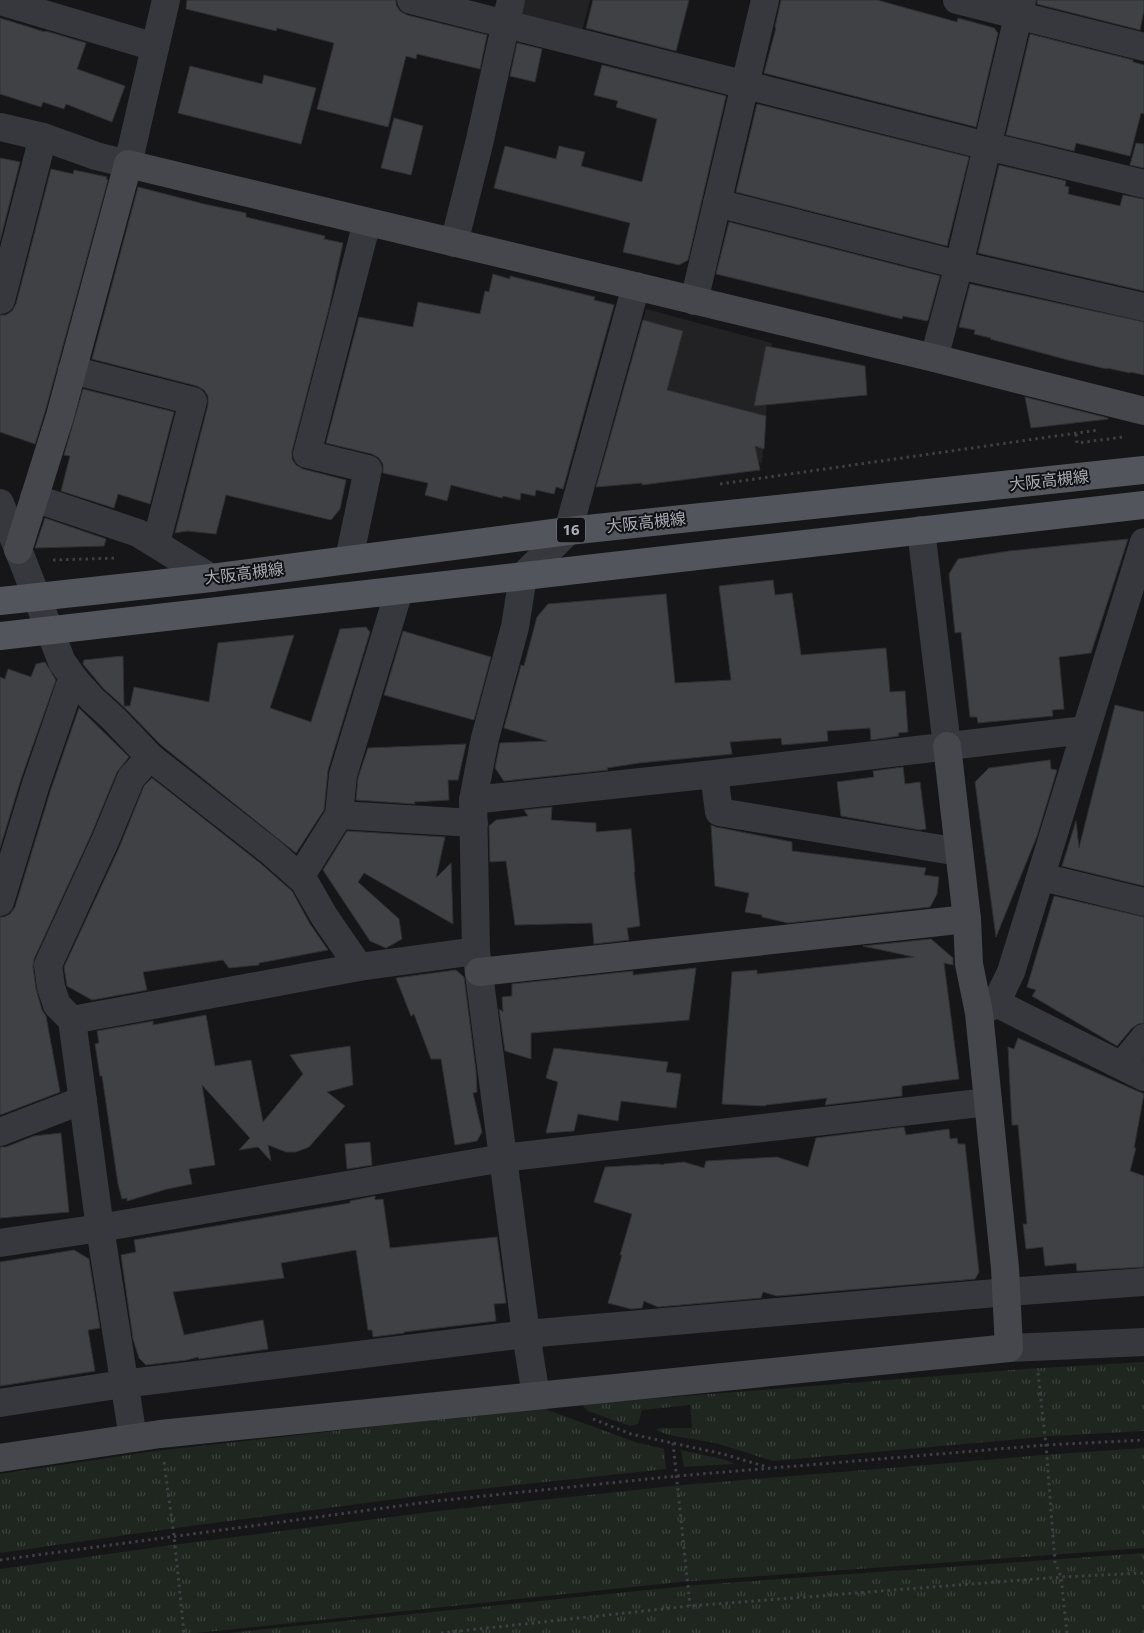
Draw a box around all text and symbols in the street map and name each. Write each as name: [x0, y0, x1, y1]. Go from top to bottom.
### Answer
street label: 大阪高槻線: [1008, 465, 1090, 495]
street label: 大阪高槻線: [605, 507, 687, 537]
road number: 16: [557, 518, 585, 542]
street label: 大阪高槻線: [203, 557, 285, 589]

